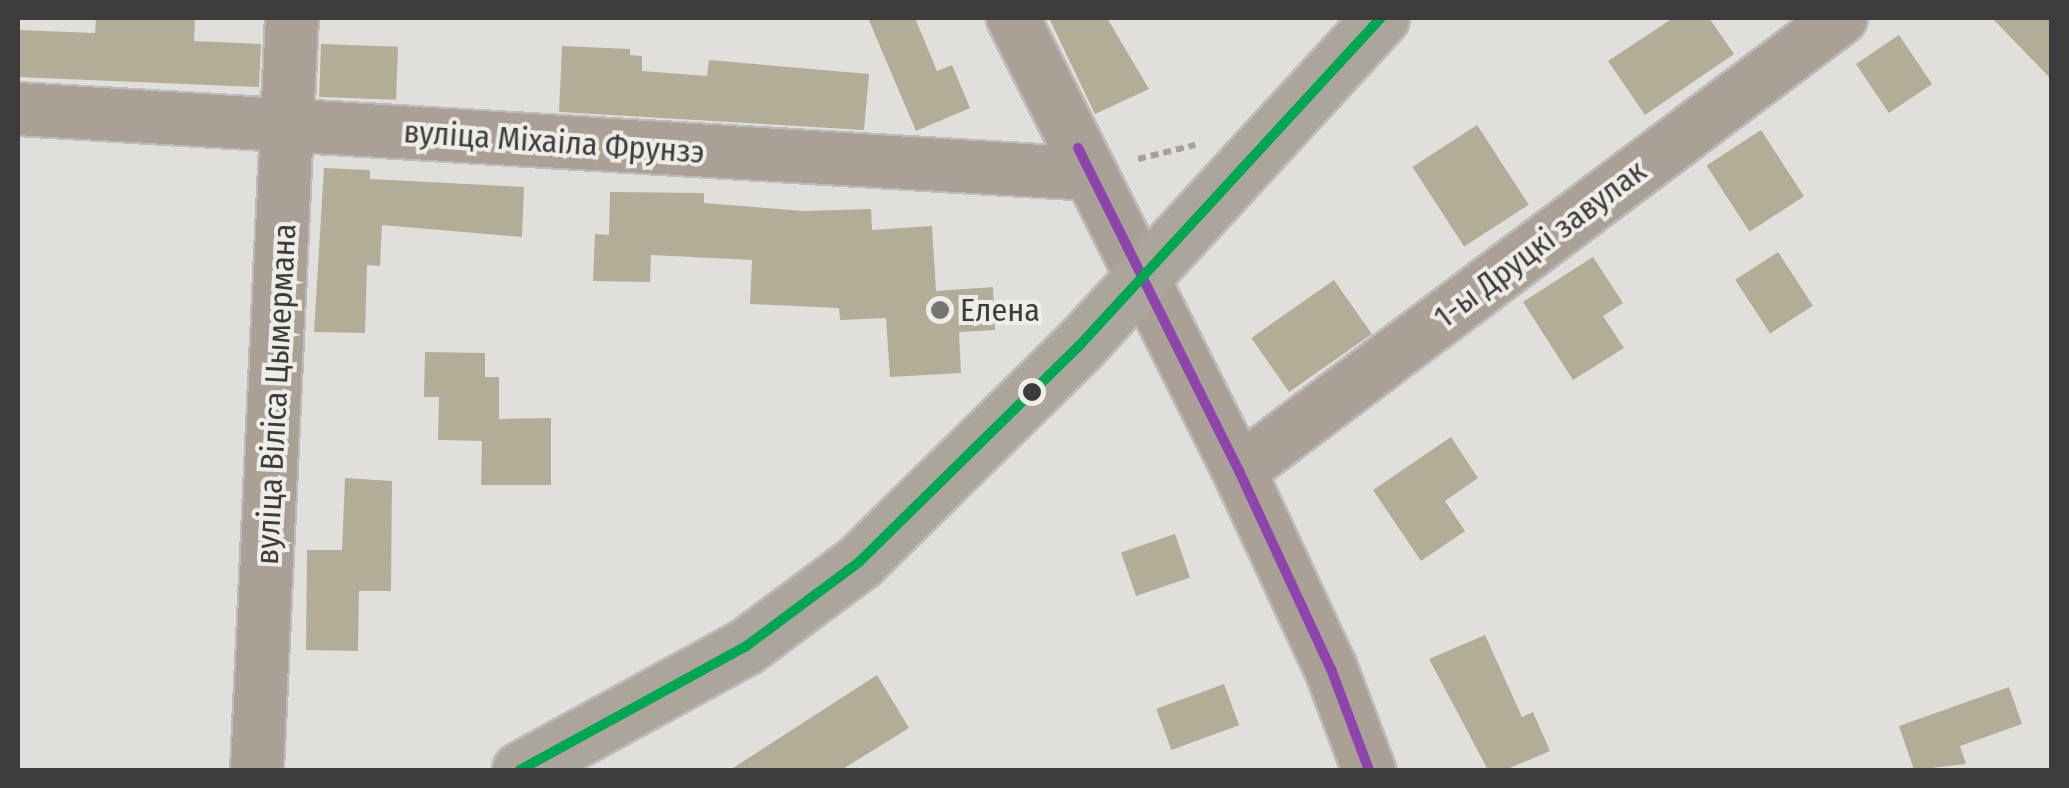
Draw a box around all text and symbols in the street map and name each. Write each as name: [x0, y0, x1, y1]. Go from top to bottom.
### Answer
street label: вуліца Міхаіла Фрунзэ: [402, 112, 706, 172]
street label: 1-ы Друцкі завулак: [1426, 152, 1654, 336]
street label: вуліца Віліса Цымермана: [248, 222, 304, 566]
place label: Елена: [960, 291, 1040, 329]
marker: Елена: [929, 299, 951, 321]
unlabelled marker: [1022, 382, 1042, 402]

